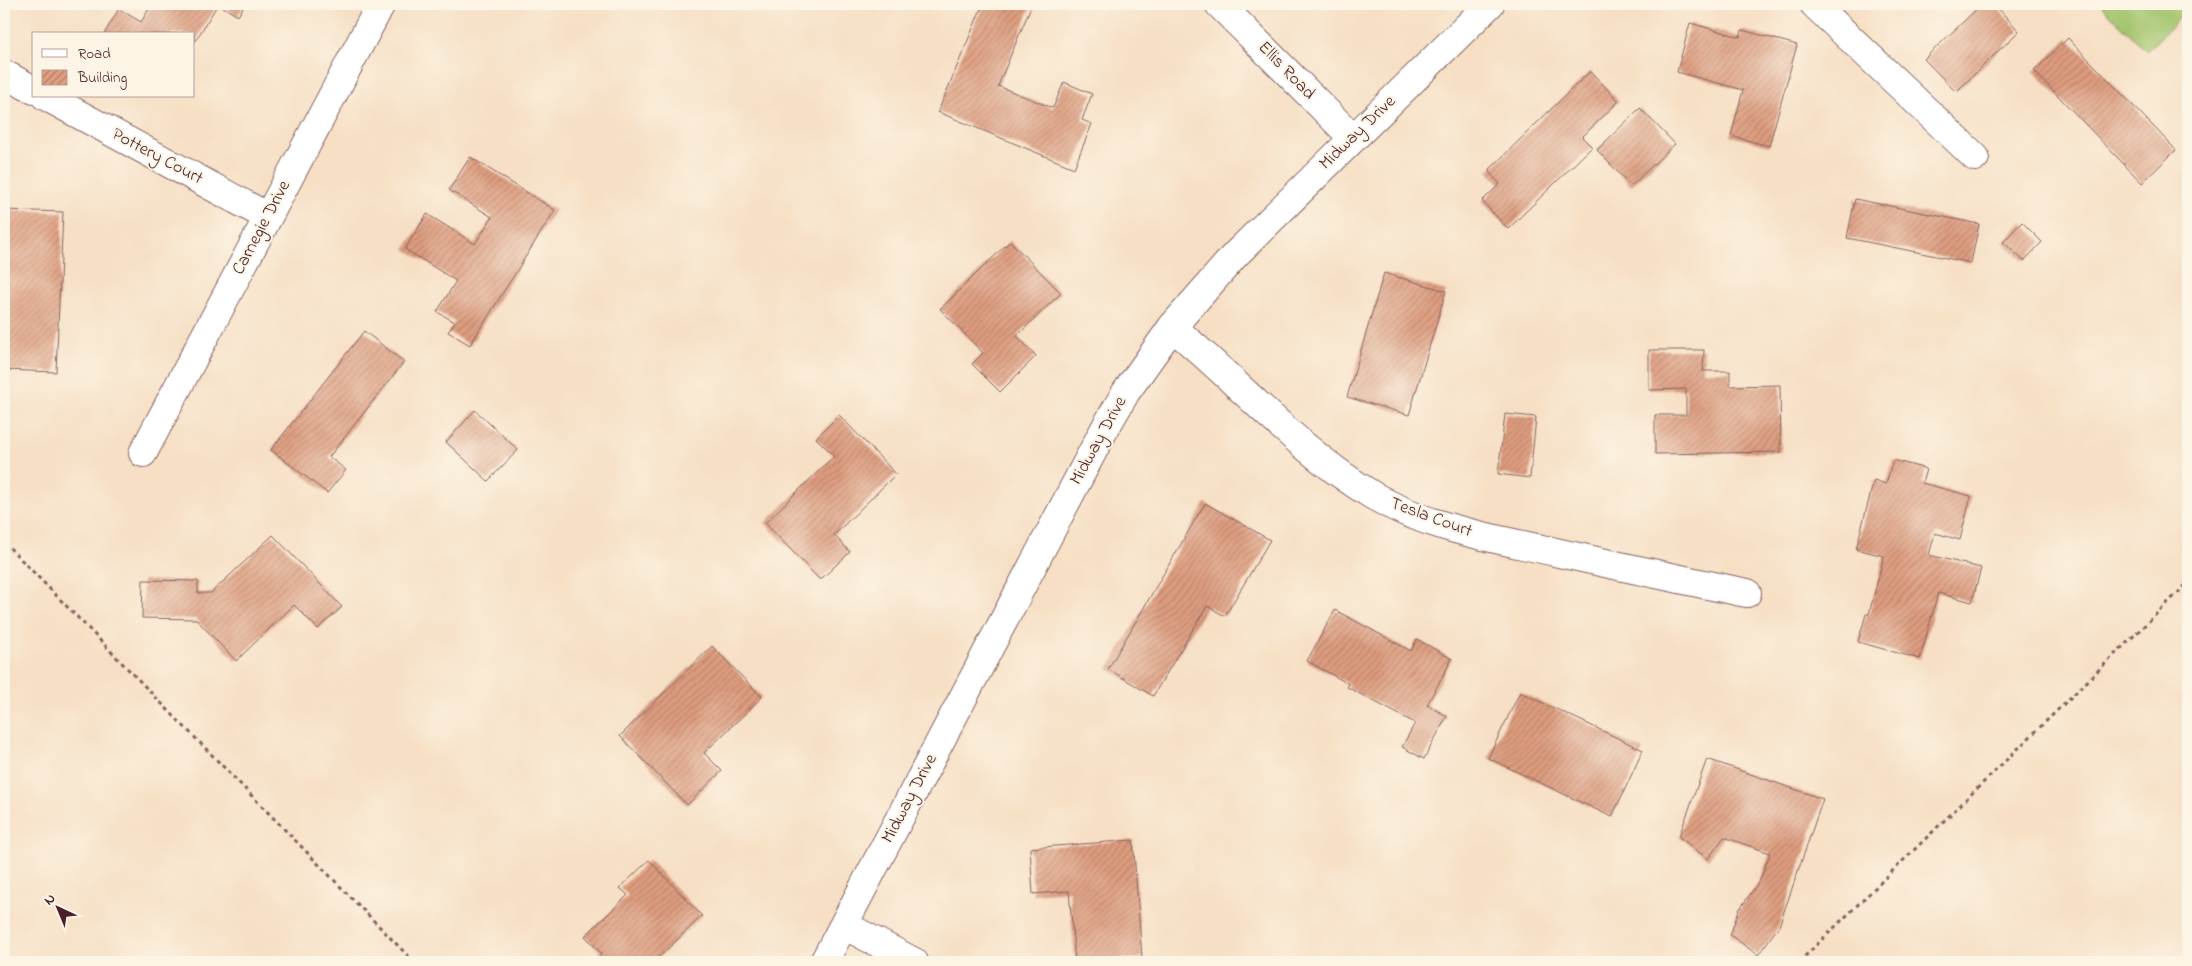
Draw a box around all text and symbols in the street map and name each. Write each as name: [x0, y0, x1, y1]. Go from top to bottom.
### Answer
legend: [32, 32, 195, 98]
street label: Ellis Road: [1251, 36, 1321, 106]
text: Road: [78, 43, 111, 65]
text: Building: [77, 67, 127, 90]
street label: Midway Drive: [1314, 89, 1403, 176]
street label: Pottery Court: [107, 122, 207, 192]
street label: Carnegie Drive: [226, 175, 299, 280]
street label: Midway Drive: [1064, 391, 1135, 490]
street label: Tesla Court: [1386, 491, 1476, 545]
street label: Midway Drive: [876, 749, 945, 848]
north arrow: [32, 884, 82, 934]
text: N: [39, 889, 61, 911]

